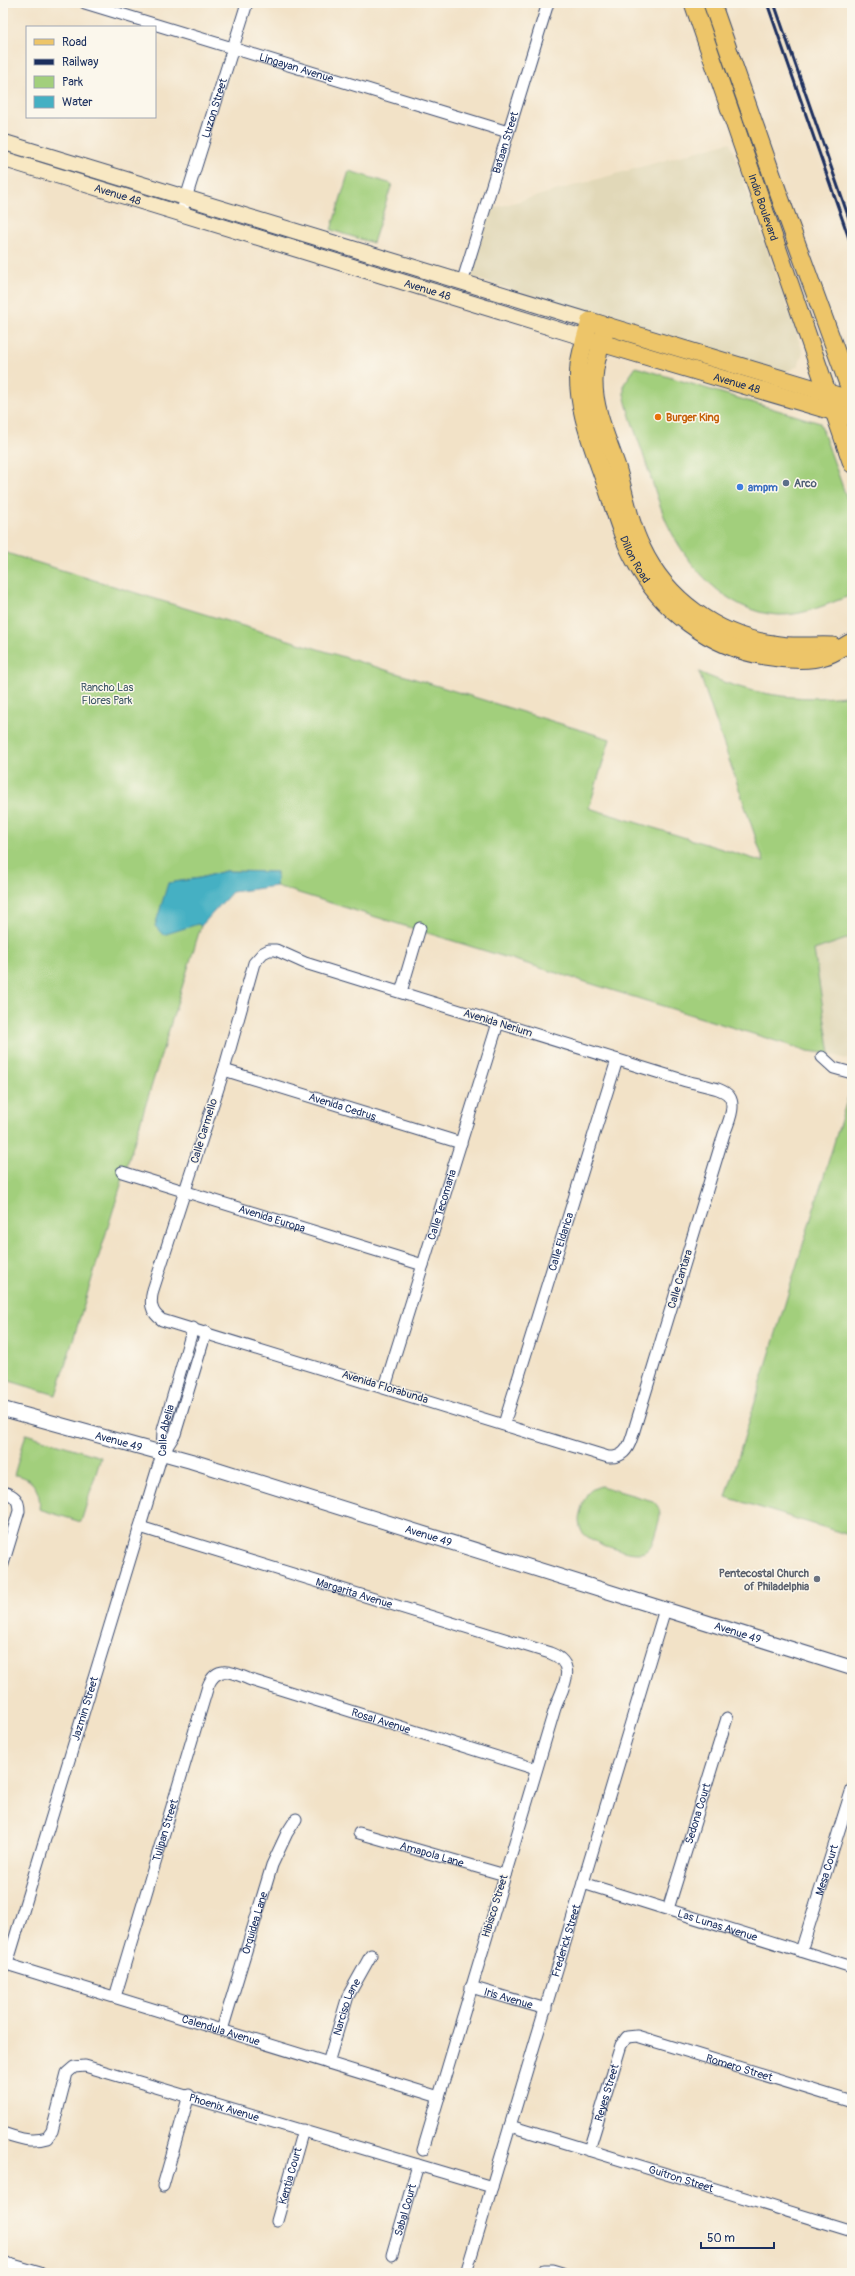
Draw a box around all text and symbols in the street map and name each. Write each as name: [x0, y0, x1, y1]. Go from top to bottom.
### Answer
legend: [26, 26, 156, 118]
text: Road: [62, 35, 87, 50]
street label: Lingayan Avenue: [258, 50, 336, 85]
text: Railway: [62, 55, 98, 70]
text: Park: [62, 75, 83, 90]
street label: Luzon Street: [199, 76, 230, 140]
text: Water: [62, 95, 93, 110]
street label: Bataan Street: [490, 109, 521, 175]
street label: Indio Boulevard: [746, 172, 781, 242]
street label: Avenue 48: [93, 181, 143, 208]
street label: Avenue 48: [402, 276, 453, 303]
street label: Avenue 48: [712, 370, 762, 396]
place label: Burger King: [666, 411, 720, 424]
marker: Burger King: [653, 412, 663, 422]
place label: Arco: [794, 477, 817, 490]
marker: Arco: [781, 478, 791, 488]
place label: ampm: [748, 481, 778, 494]
marker: ampm: [735, 482, 745, 492]
street label: Dillon Road: [617, 534, 653, 585]
park label: Rancho Las Flores Park: [81, 681, 133, 707]
street label: Avenida Nerium: [462, 1006, 534, 1040]
street label: Avenida Cedrus: [307, 1090, 378, 1123]
street label: Calle Carmello: [188, 1097, 220, 1165]
street label: Calle Tecomaria: [425, 1168, 459, 1241]
street label: Avenida Europa: [237, 1202, 307, 1235]
street label: Calle Eldarica: [545, 1211, 576, 1272]
street label: Calle Cantara: [665, 1248, 695, 1310]
street label: Avenida Florabunda: [340, 1368, 430, 1406]
street label: Calle Abelia: [155, 1403, 177, 1457]
street label: Avenue 49: [94, 1428, 144, 1454]
street label: Avenue 49: [404, 1522, 454, 1549]
place label: Pentecostal Church of Philadelphia: [719, 1567, 809, 1593]
marker: Pentecostal Church of Philadelphia: [812, 1574, 822, 1584]
street label: Margarita Avenue: [314, 1575, 395, 1611]
street label: Avenue 49: [713, 1619, 763, 1646]
street label: Jazmin Street: [69, 1674, 101, 1742]
street label: Rosal Avenue: [350, 1705, 413, 1736]
street label: Sedona Court: [682, 1781, 713, 1846]
street label: Tulipan Street: [149, 1797, 180, 1863]
street label: Amapola Lane: [399, 1839, 466, 1870]
street label: Mesa Court: [812, 1842, 841, 1897]
street label: Hibisco Street: [479, 1873, 511, 1939]
street label: Orquidea Lane: [239, 1889, 270, 1956]
street label: Frederick Street: [549, 1902, 583, 1978]
street label: Las Lunas Avenue: [676, 1906, 760, 1944]
street label: Narciso Lane: [330, 1976, 363, 2037]
street label: Iris Avenue: [483, 1985, 535, 2011]
street label: Calendula Avenue: [180, 2012, 262, 2048]
street label: Romero Street: [705, 2051, 775, 2084]
street label: Reyes Street: [592, 2062, 621, 2123]
street label: Phoenix Avenue: [188, 2091, 261, 2124]
street label: Kentia Court: [276, 2145, 304, 2206]
street label: Guitron Street: [647, 2162, 716, 2195]
street label: Sabal Court: [391, 2182, 419, 2237]
scale bar: [701, 2224, 774, 2250]
text: 50 m: [707, 2231, 735, 2246]

